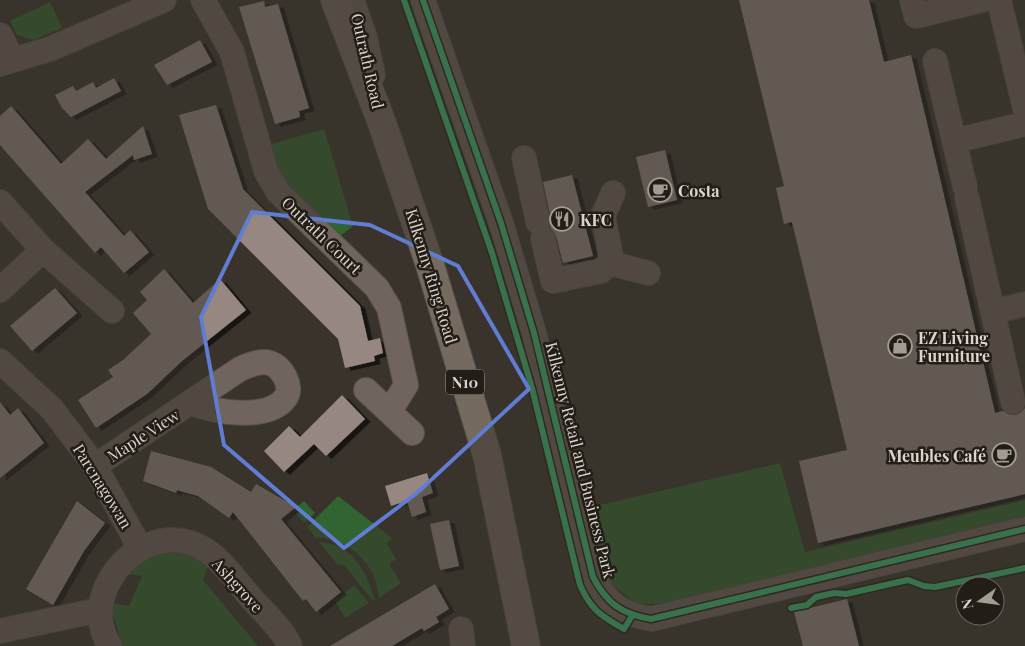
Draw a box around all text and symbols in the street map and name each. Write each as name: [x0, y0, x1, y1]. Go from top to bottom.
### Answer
street label: Outrath Road: [347, 11, 389, 111]
cafe icon: Costa: [647, 177, 673, 203]
place label: Costa: [678, 180, 720, 201]
street label: Outrath Court: [278, 192, 367, 278]
street label: Kilkenny Ring Road: [401, 206, 463, 346]
restaurant icon: KFC: [549, 206, 575, 232]
place label: KFC: [580, 209, 612, 230]
place label: EZ Living Furniture: [918, 327, 990, 366]
shop icon: EZ Living Furniture: [887, 333, 913, 359]
street label: Kilkenny Retail and Business Park: [541, 340, 621, 581]
road number: N10: [446, 370, 484, 394]
street label: Maple View: [103, 404, 184, 466]
street label: Parcnagowan: [69, 440, 138, 533]
cafe icon: Meubles Café: [991, 442, 1017, 468]
place label: Meubles Café: [888, 445, 986, 466]
street label: Ashgrove: [207, 553, 268, 617]
north arrow: [955, 576, 1005, 626]
text: N: [956, 597, 977, 611]

